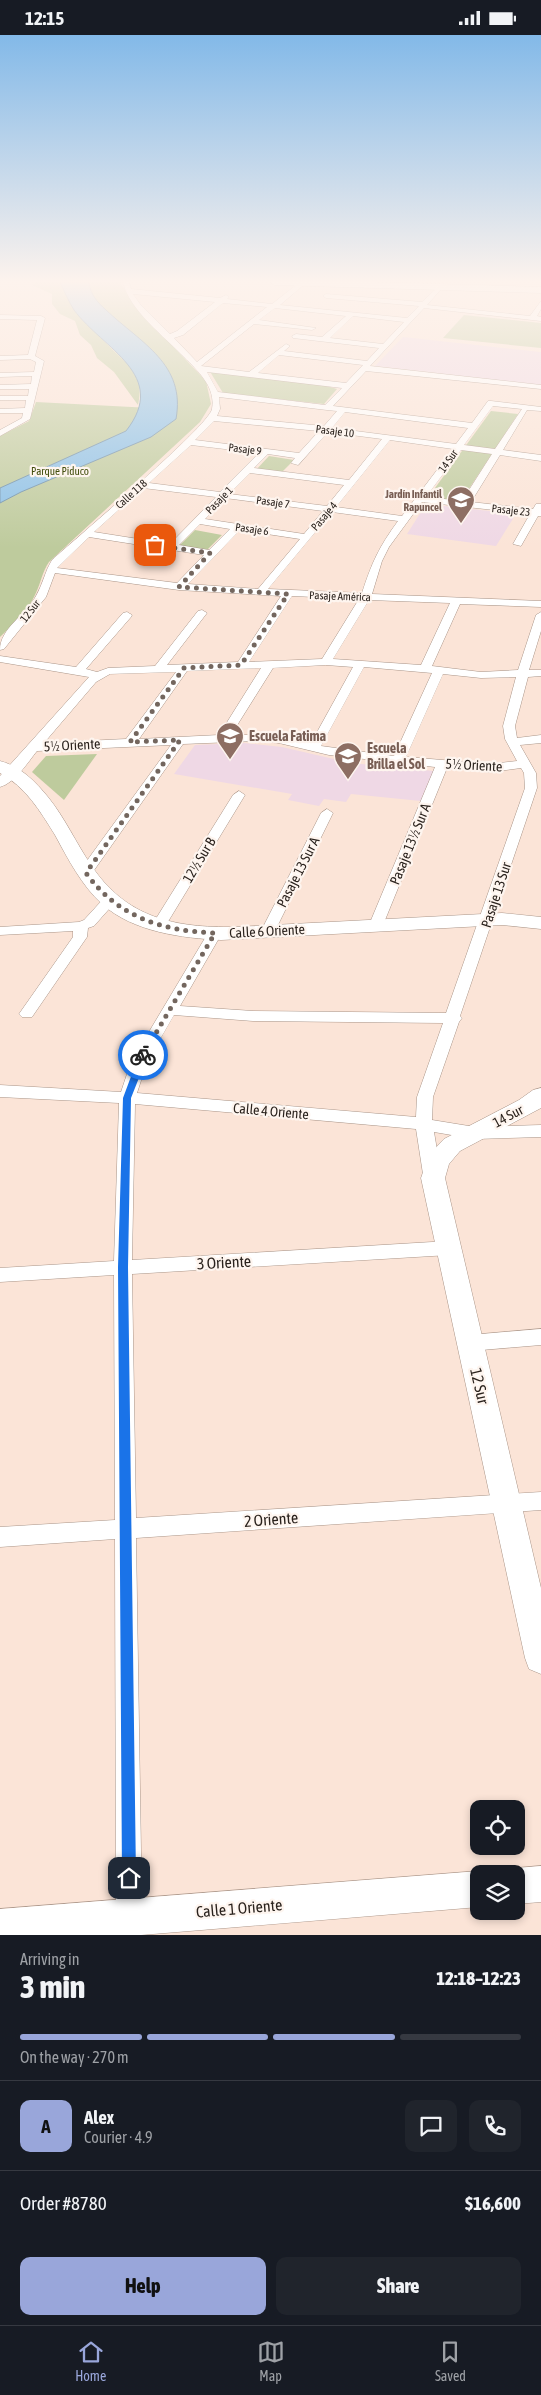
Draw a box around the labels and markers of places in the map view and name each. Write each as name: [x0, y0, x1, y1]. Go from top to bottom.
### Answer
school or university icon: Jardín Infantil Rapuncel: [446, 485, 476, 524]
place label: Jardín Infantil Rapuncel: [384, 488, 443, 513]
pin: [134, 524, 176, 566]
school or university icon: Escuela Fatima: [215, 721, 245, 760]
place label: Escuela Fatima: [249, 728, 327, 744]
place label: Escuela Brilla el Sol: [367, 740, 425, 772]
school or university icon: Escuela Brilla el Sol: [333, 741, 363, 780]
pin: [108, 1857, 150, 1899]

